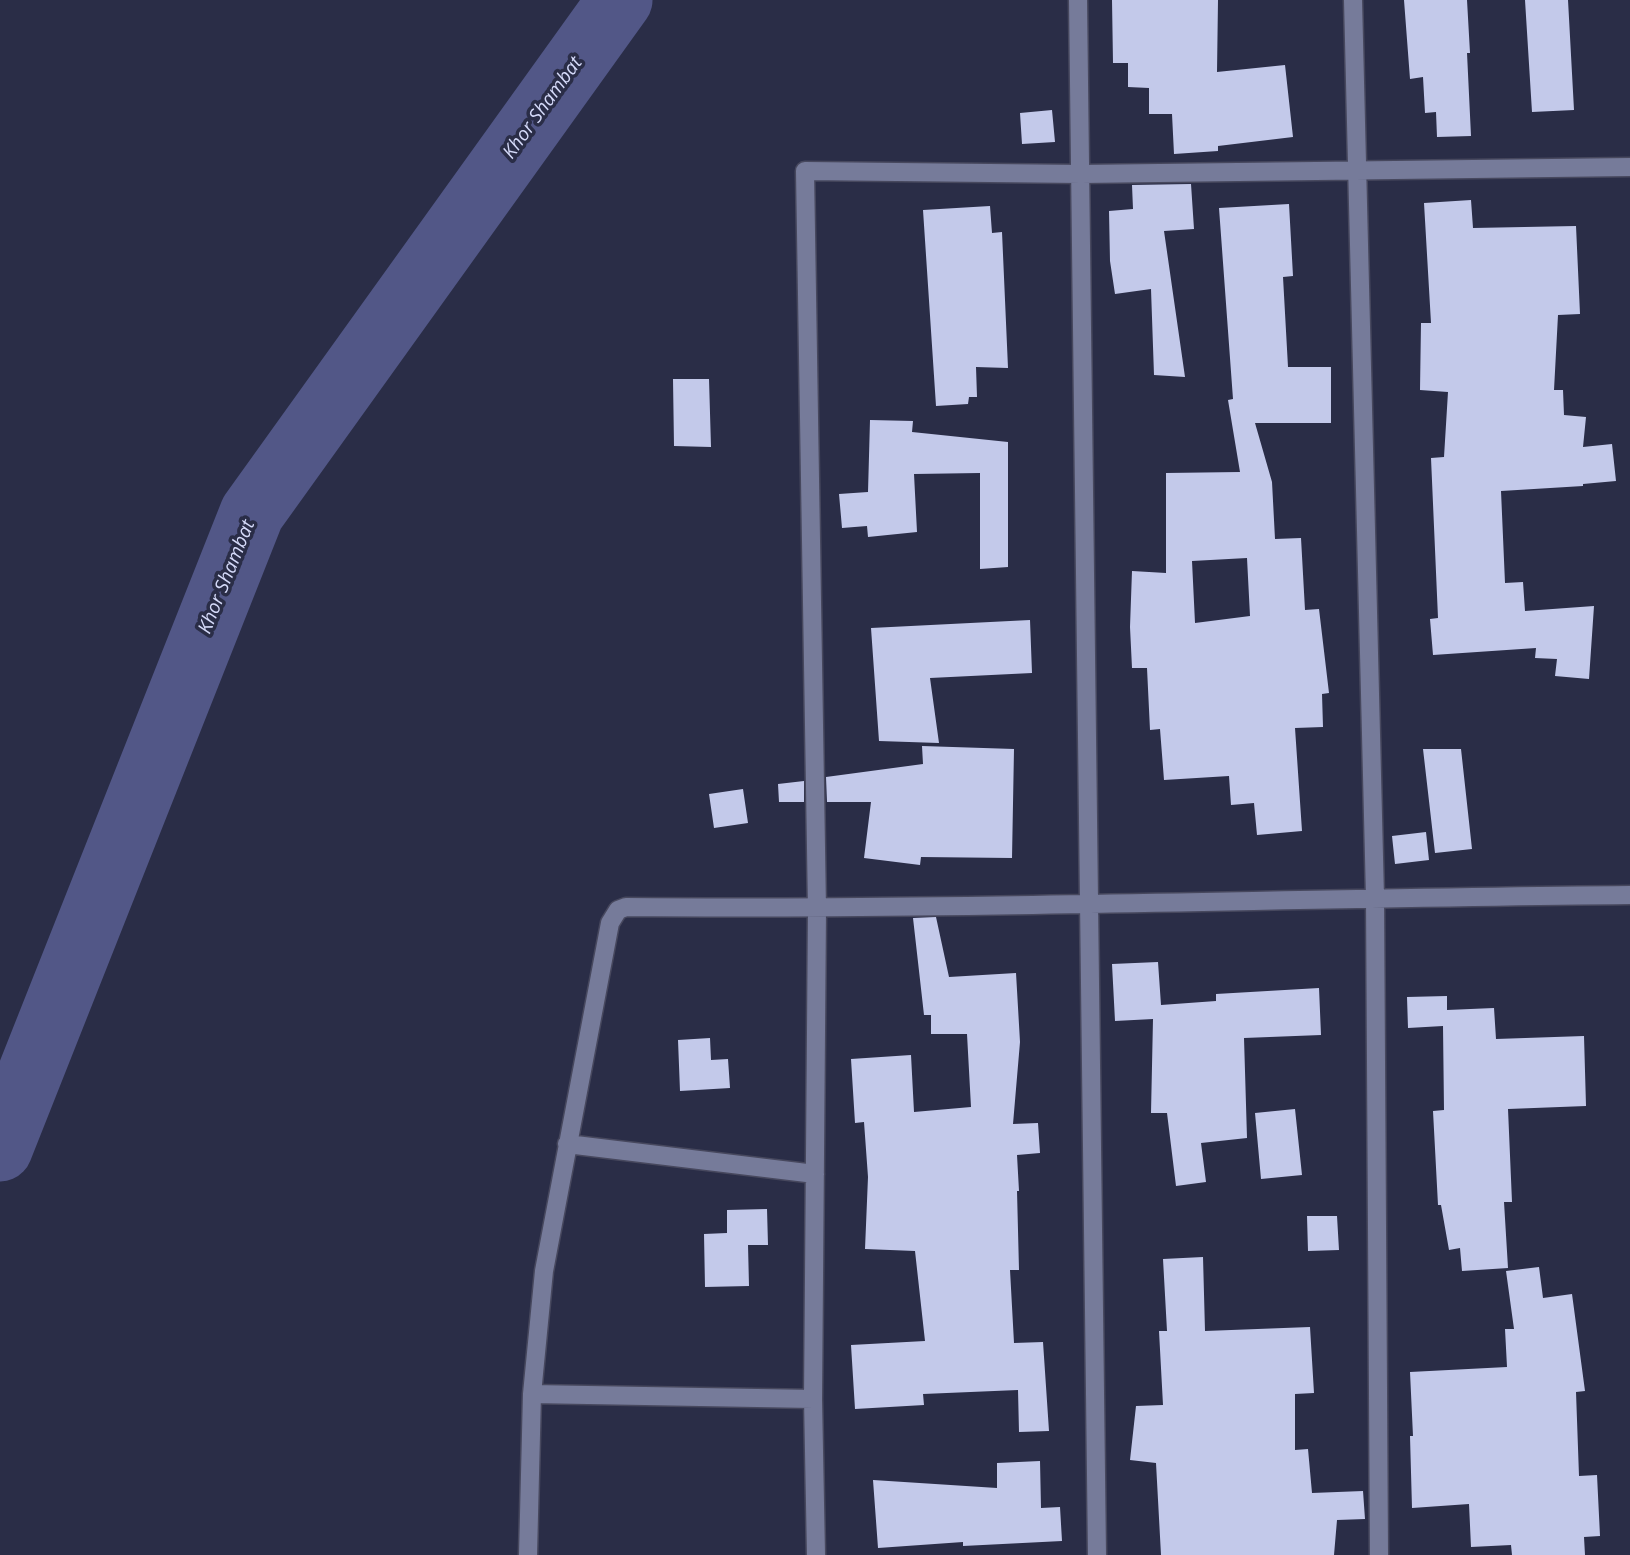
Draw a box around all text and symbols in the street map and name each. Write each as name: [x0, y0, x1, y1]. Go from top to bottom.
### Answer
water label: Khor Shambat: [498, 53, 588, 163]
water label: Khor Shambat: [194, 517, 260, 637]

